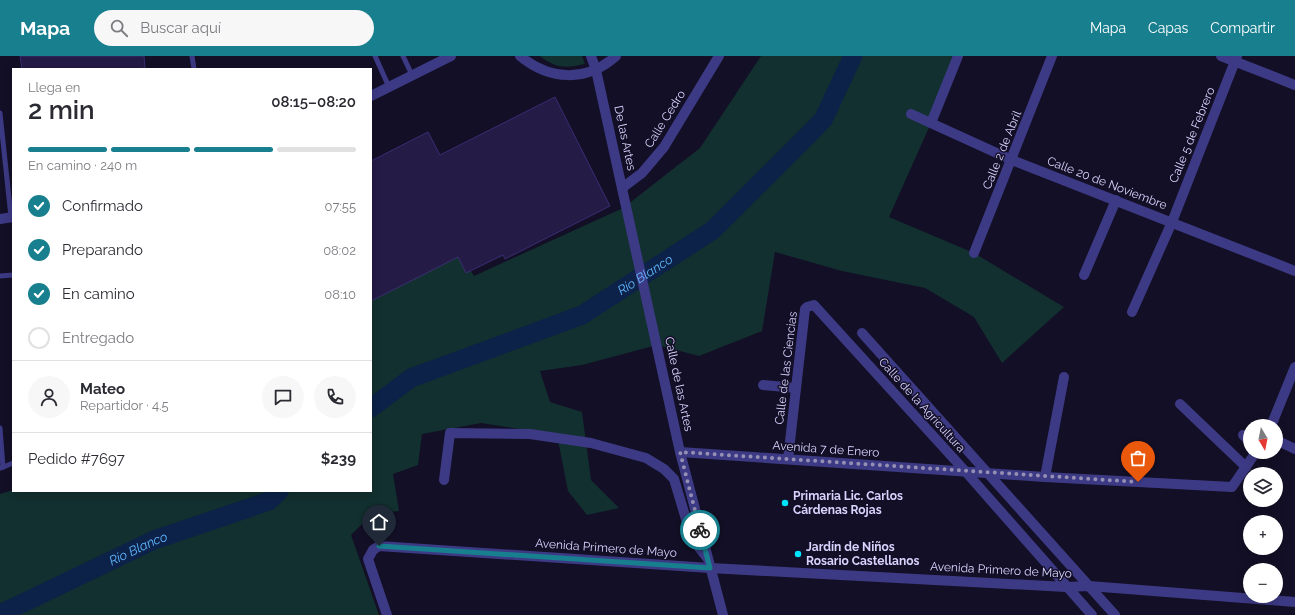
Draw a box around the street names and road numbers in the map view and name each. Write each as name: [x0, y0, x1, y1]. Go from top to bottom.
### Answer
street label: Calle 5 de Febrero: [1166, 85, 1218, 185]
street label: Calle Cedro: [642, 88, 688, 150]
street label: De las Artes: [611, 104, 639, 172]
street label: Calle 2 de Abril: [980, 108, 1024, 191]
street label: Calle 20 de Noviembre: [1045, 154, 1169, 212]
street label: Calle de las Ciencias: [772, 310, 800, 425]
street label: Calle de las Artes: [662, 335, 696, 433]
street label: Calle de la Agricultura: [876, 355, 968, 455]
street label: Avenida 7 de Enero: [772, 438, 880, 460]
street label: Avenida Primero de Mayo: [535, 536, 677, 560]
street label: Avenida Primero de Mayo: [930, 559, 1072, 581]

